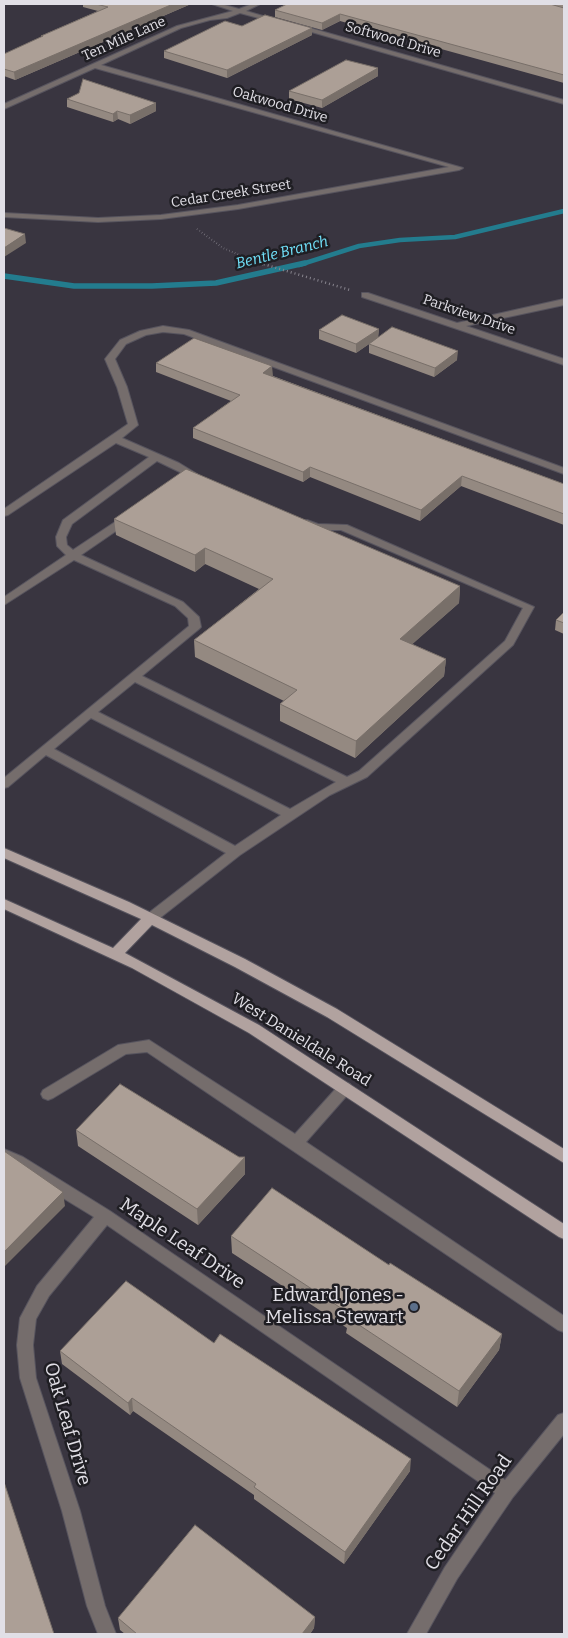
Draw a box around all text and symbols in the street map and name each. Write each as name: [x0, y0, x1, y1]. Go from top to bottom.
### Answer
street label: Ten Mile Lane: [80, 13, 168, 65]
street label: Softwood Drive: [343, 18, 443, 62]
street label: Oakwood Drive: [230, 83, 330, 127]
street label: Cedar Creek Street: [170, 176, 292, 212]
water label: Bentle Branch: [234, 233, 330, 273]
street label: Parkview Drive: [421, 291, 517, 339]
street label: West Danieldale Road: [228, 989, 374, 1091]
street label: Maple Leaf Drive: [115, 1194, 249, 1294]
place label: Edward Jones - Melissa Stewart: [265, 1285, 404, 1329]
marker: Edward Jones - Melissa Stewart: [408, 1301, 420, 1313]
street label: Oak Leaf Drive: [39, 1360, 95, 1488]
street label: Cedar Hill Road: [421, 1451, 517, 1575]

